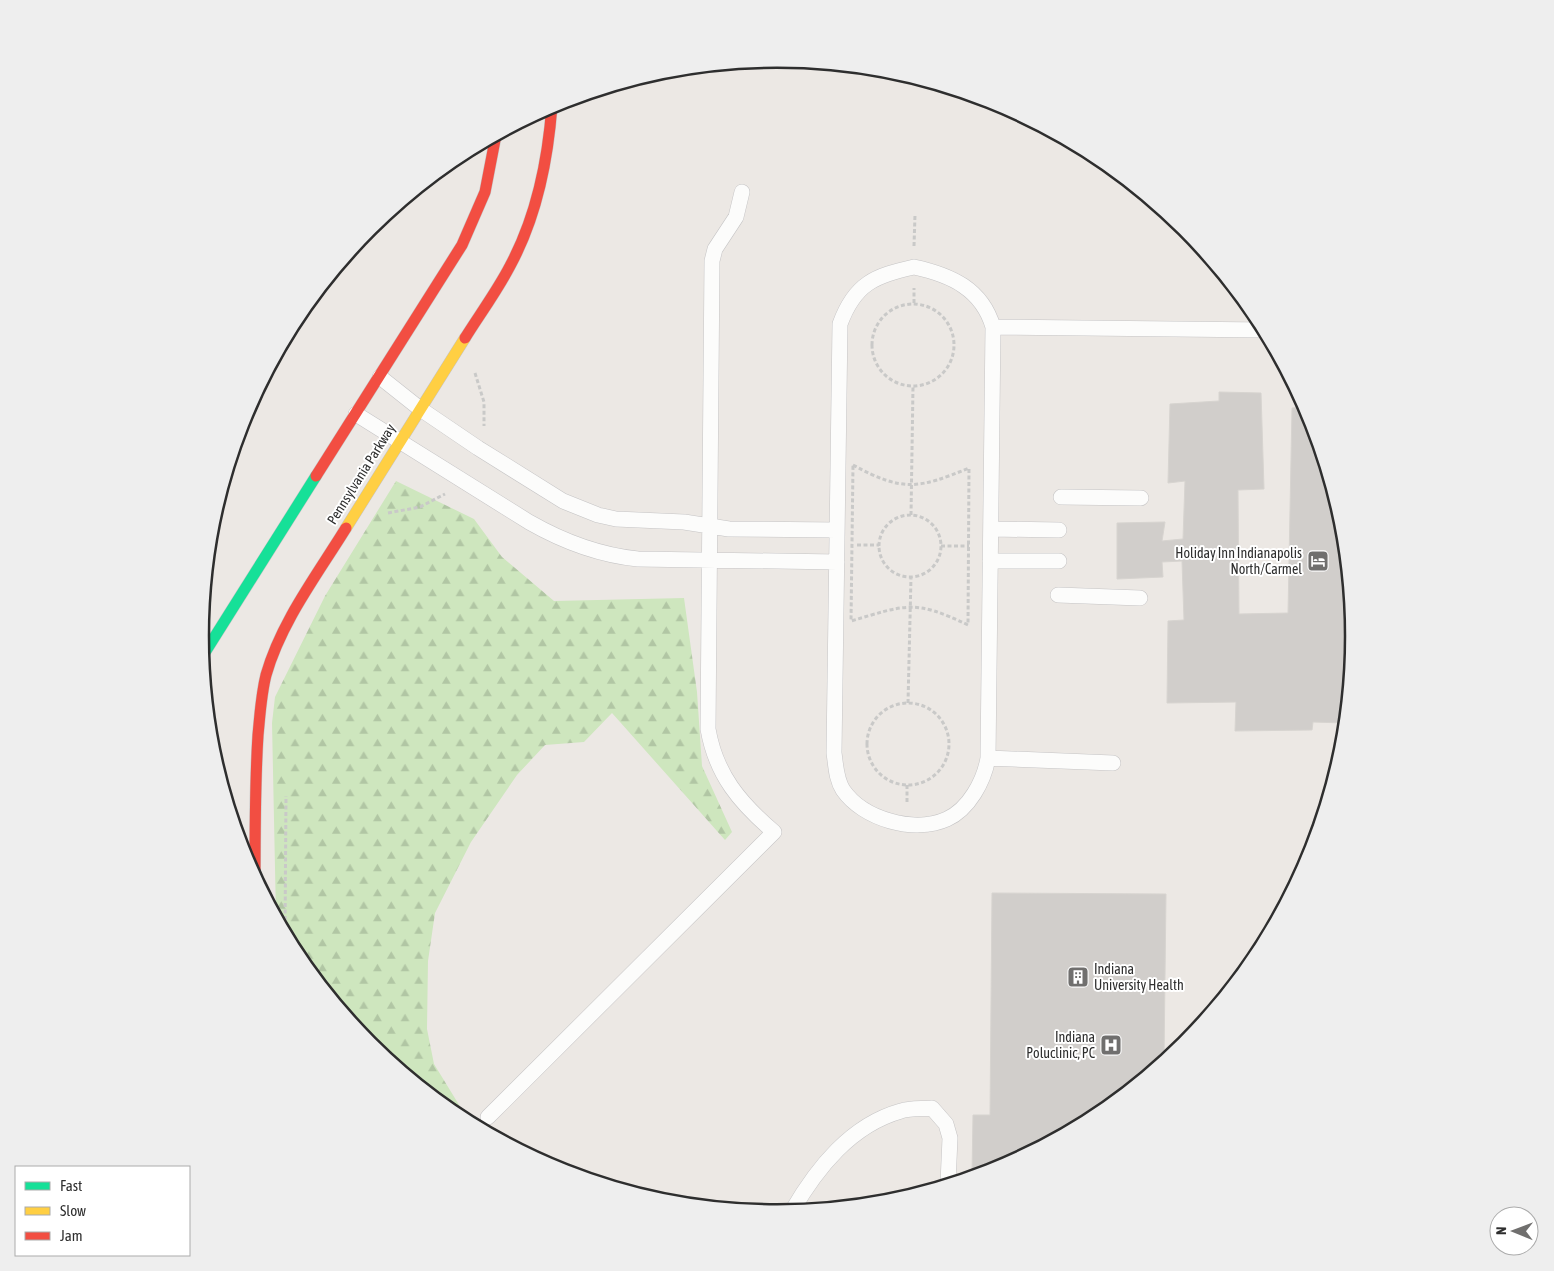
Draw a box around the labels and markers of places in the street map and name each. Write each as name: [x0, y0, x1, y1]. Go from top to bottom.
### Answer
place label: Holiday Inn Indianapolis North/Carmel: [1175, 545, 1302, 577]
hotel icon: Holiday Inn Indianapolis North/Carmel: [1306, 549, 1330, 573]
place label: Indiana University Health: [1094, 961, 1184, 993]
building icon: Indiana University Health: [1066, 965, 1090, 989]
place label: Indiana Poluclinic, PC: [1026, 1029, 1096, 1061]
hospital icon: Indiana Poluclinic, PC: [1099, 1033, 1123, 1057]

